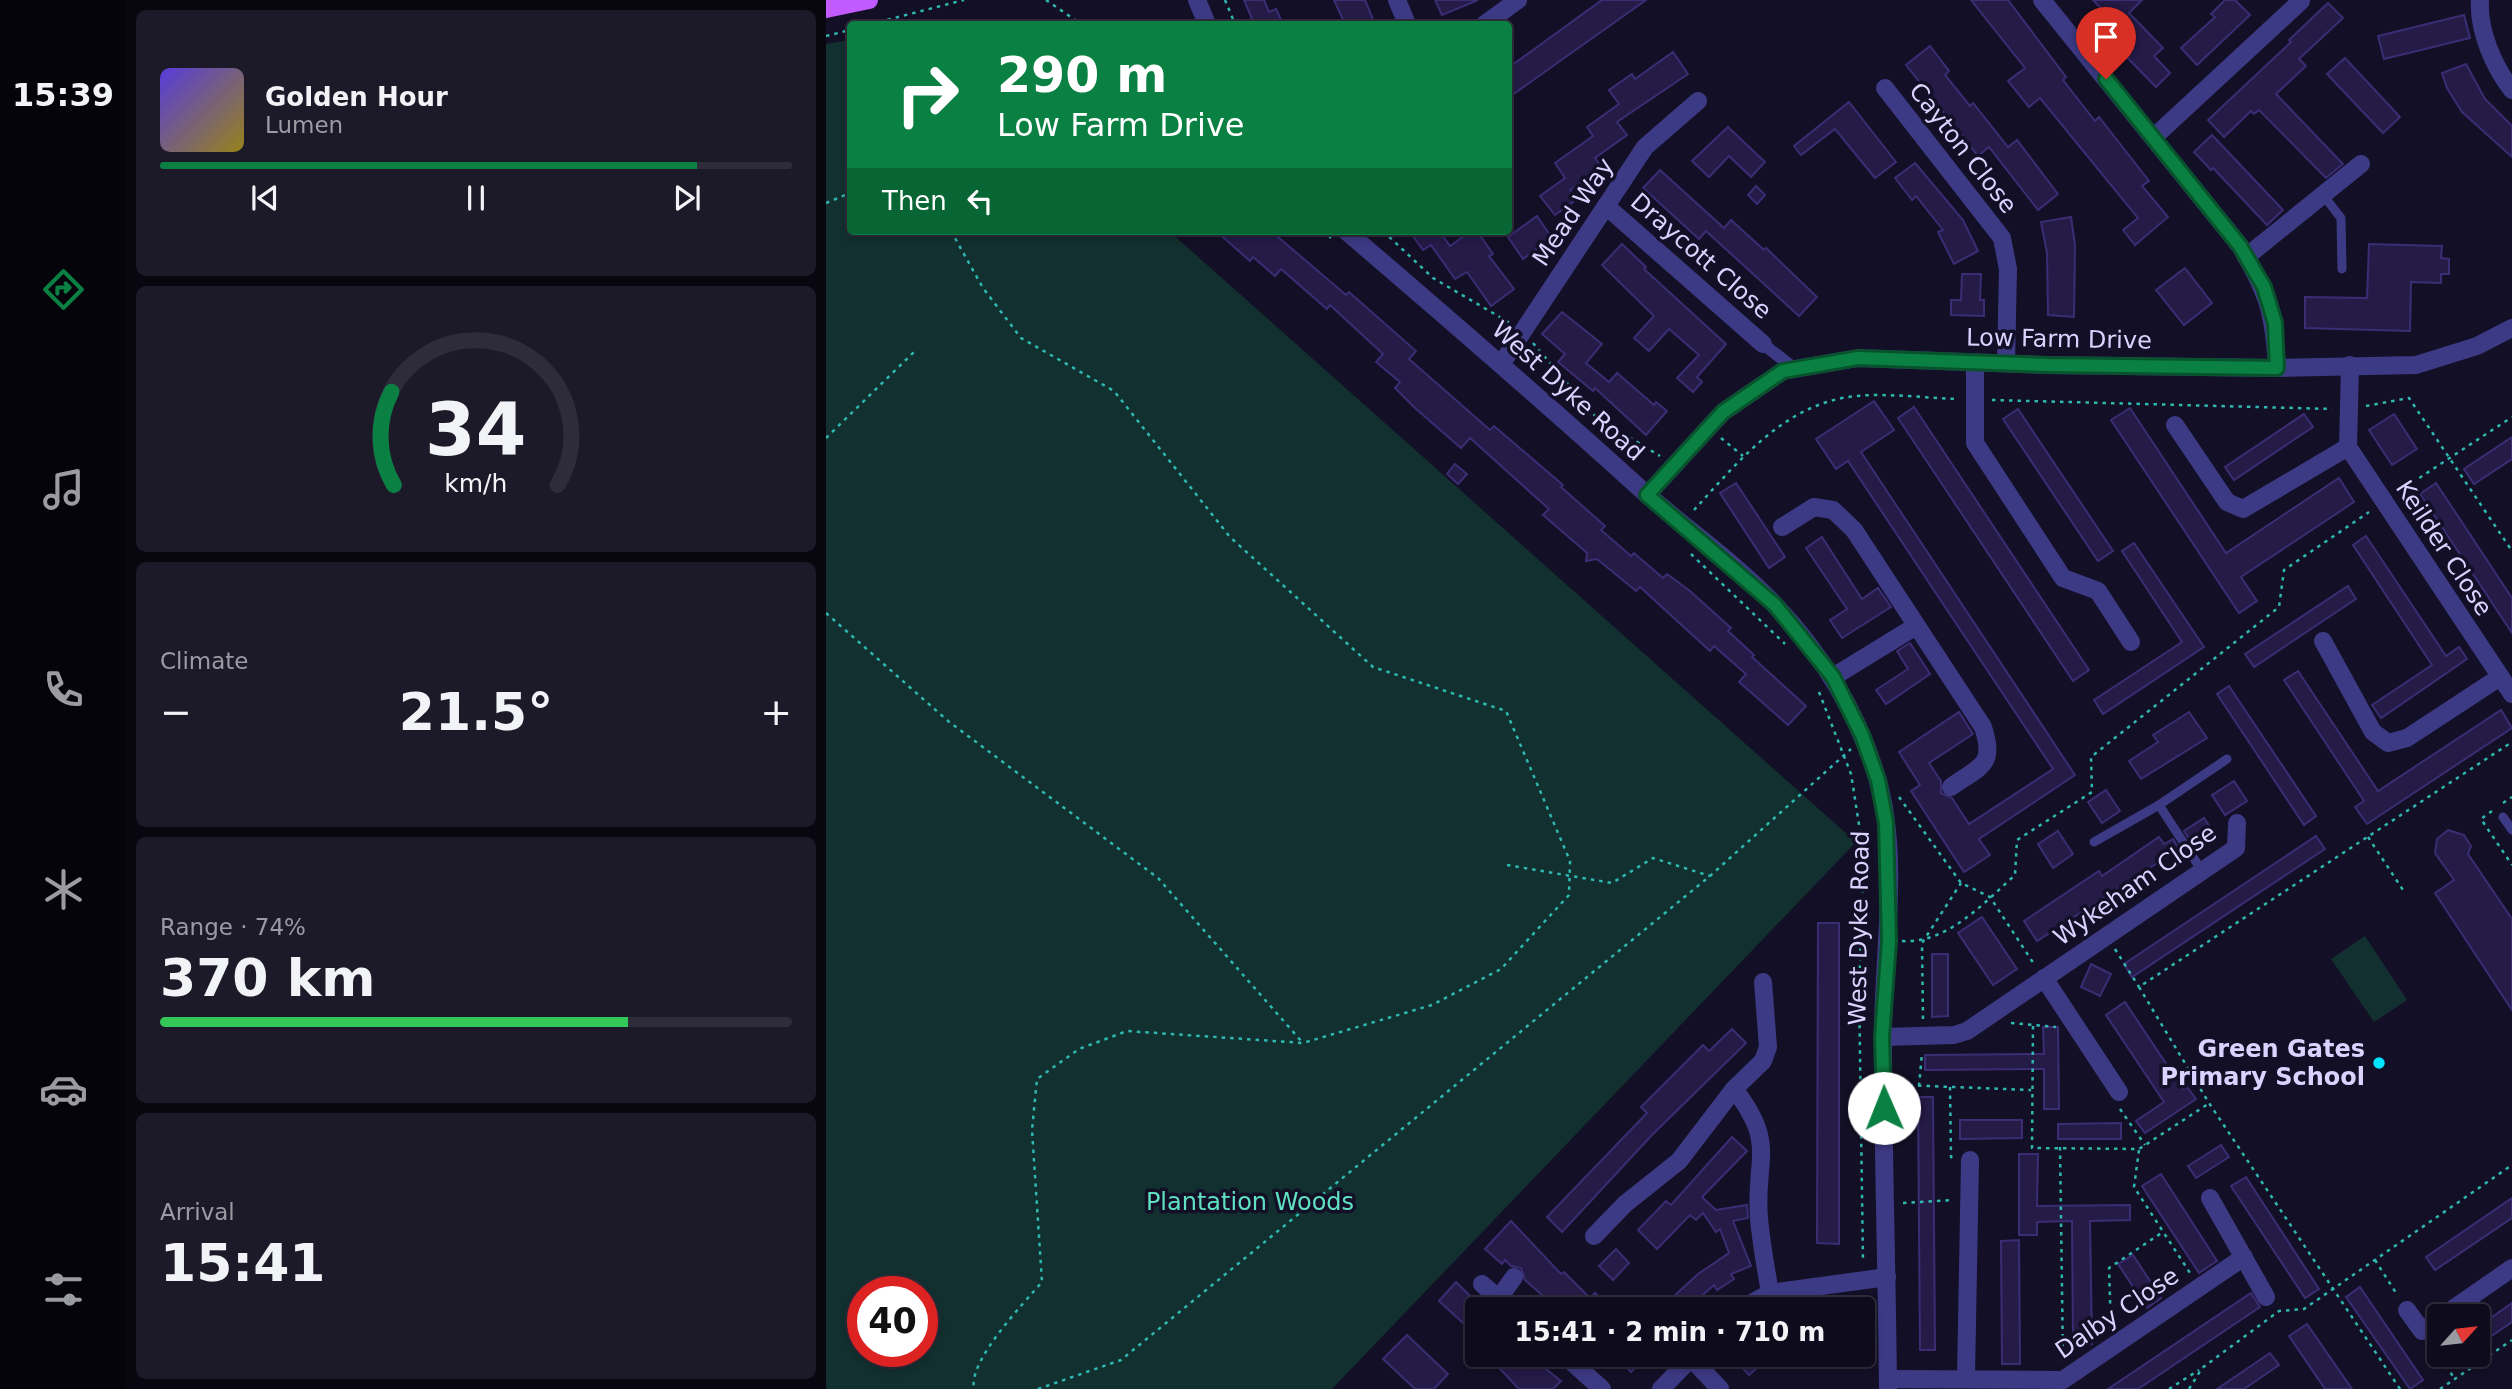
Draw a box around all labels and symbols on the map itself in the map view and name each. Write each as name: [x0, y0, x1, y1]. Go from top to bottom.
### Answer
pin: [2076, 7, 2136, 79]
street label: Cayton Close: [1903, 77, 2023, 219]
street label: Mead Way: [1527, 153, 1619, 271]
street label: Draycott Close: [1625, 187, 1777, 325]
street label: West Dyke Road: [1486, 315, 1650, 467]
street label: Low Farm Drive: [1966, 323, 2152, 355]
street label: Keilder Close: [2390, 475, 2498, 621]
street label: Wykeham Close: [2048, 819, 2222, 951]
street label: West Dyke Road: [1843, 830, 1875, 1026]
place label: Green Gates Primary School: [2161, 1035, 2365, 1091]
marker: Green Gates Primary School: [2371, 1055, 2387, 1071]
position arrow: [1847, 1071, 1921, 1145]
park label: Plantation Woods: [1146, 1188, 1354, 1216]
street label: Dalby Close: [2050, 1262, 2184, 1364]
speed limit sign: 40: [847, 1276, 938, 1367]
north arrow: [2427, 1304, 2490, 1367]

